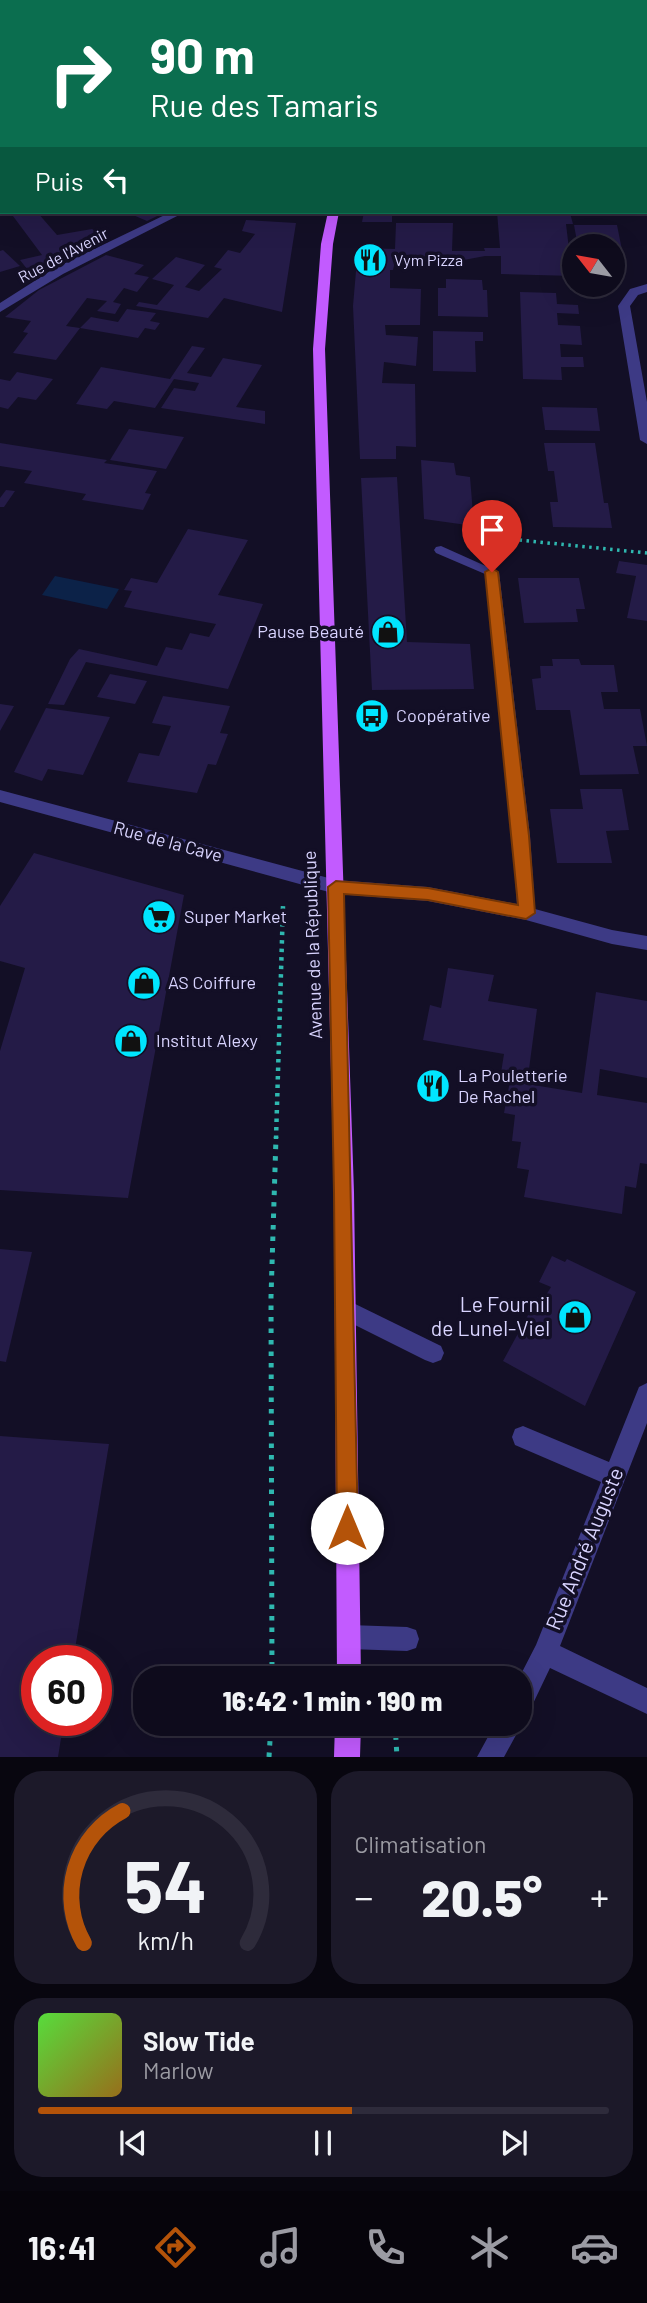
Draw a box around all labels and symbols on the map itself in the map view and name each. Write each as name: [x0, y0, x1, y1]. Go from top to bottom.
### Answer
street label: Rue de l'Avenir: [15, 223, 111, 286]
north arrow: [562, 234, 625, 298]
restaurant icon: Vym Pizza: [351, 241, 389, 279]
place label: Vym Pizza: [394, 250, 463, 269]
pin: [462, 500, 522, 572]
shop icon: Pause Beauté: [369, 613, 407, 651]
place label: Pause Beauté: [257, 620, 364, 642]
bus stop icon: Coopérative: [353, 697, 391, 735]
place label: Coopérative: [396, 704, 491, 726]
street label: Rue de la Cave: [112, 816, 225, 866]
street label: Avenue de la République: [298, 850, 326, 1040]
supermarket icon: Super Market: [140, 898, 178, 936]
place label: Super Market: [184, 905, 287, 927]
shop icon: AS Coiffure: [125, 964, 163, 1002]
place label: AS Coiffure: [168, 971, 256, 993]
shop icon: Institut Alexy: [112, 1022, 150, 1060]
place label: Institut Alexy: [156, 1029, 258, 1051]
place label: La Pouletterie De Rachel: [458, 1064, 568, 1107]
restaurant icon: La Pouletterie De Rachel: [414, 1067, 452, 1105]
place label: Le Fournil de Lunel-Viel: [431, 1291, 550, 1340]
shop icon: Le Fournil de Lunel-Viel: [556, 1298, 594, 1336]
street label: Rue André Auguste: [540, 1464, 628, 1633]
position arrow: [310, 1491, 384, 1565]
speed limit sign: 60: [21, 1645, 112, 1736]

